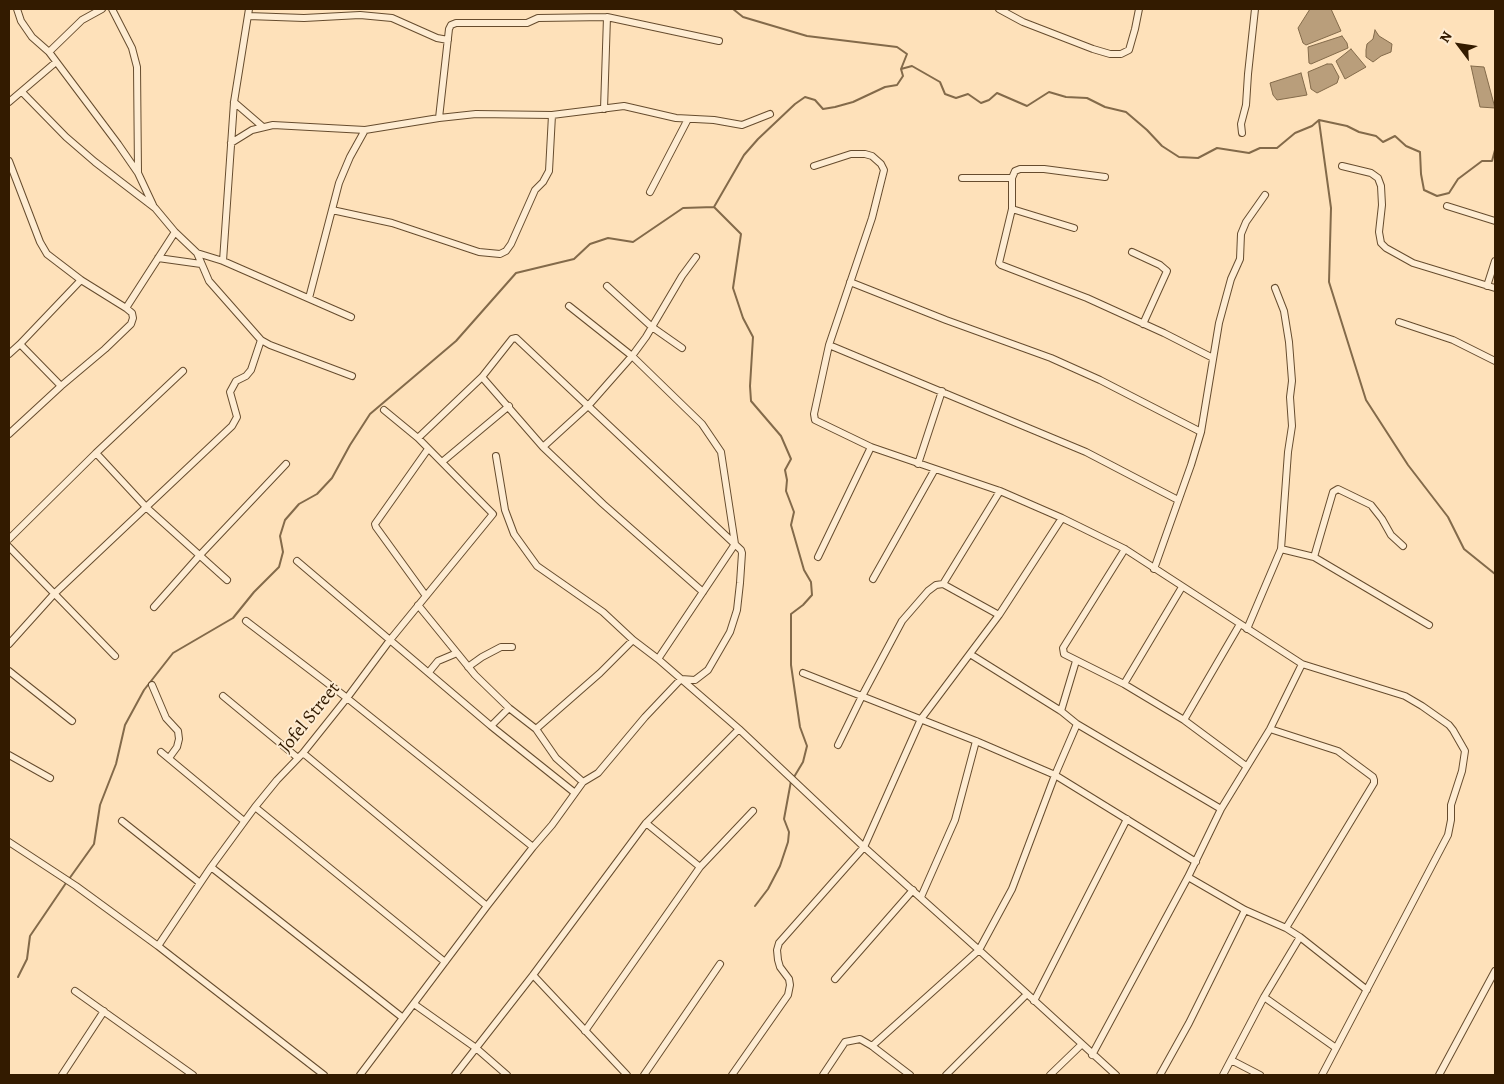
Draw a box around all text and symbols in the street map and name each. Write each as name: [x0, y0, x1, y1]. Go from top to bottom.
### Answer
north arrow: [1434, 20, 1484, 70]
text: N: [1435, 28, 1456, 46]
street label: Jofel Street: [275, 678, 345, 758]

